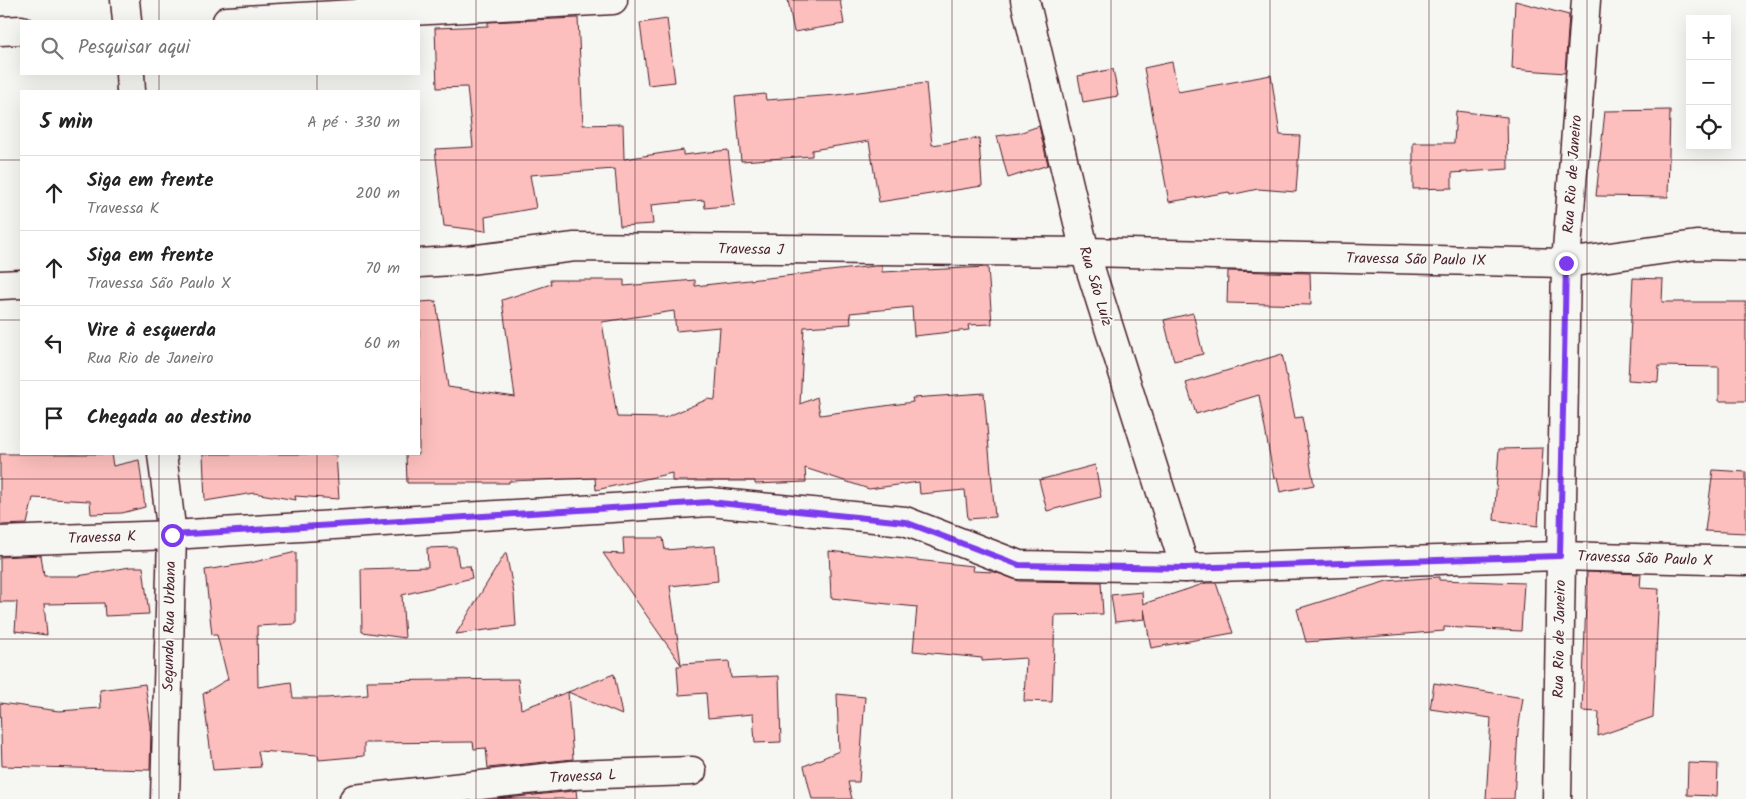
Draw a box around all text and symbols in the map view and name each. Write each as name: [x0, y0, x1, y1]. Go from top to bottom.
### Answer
map controls: [1686, 15, 1731, 150]
button: +: [1686, 15, 1731, 60]
search box: [20, 20, 420, 75]
text: Pesquisar aqui: [78, 33, 190, 63]
icon: search: [38, 34, 66, 62]
button: −: [1686, 60, 1731, 105]
button: locate: [1686, 105, 1731, 150]
text: 5 min: [40, 106, 93, 139]
text: A pé · 330 m: [307, 110, 400, 135]
street label: Rua Rio de Janeiro: [1557, 114, 1589, 234]
text: Siga em frente: [87, 166, 214, 196]
icon: ahead: [40, 179, 68, 207]
text: 200 m: [356, 181, 400, 206]
text: Travessa K: [87, 196, 159, 221]
street label: Travessa J: [718, 237, 785, 263]
text: Siga em frente: [87, 241, 214, 271]
street label: Rua São Luíz: [1072, 243, 1119, 330]
street label: Travessa São Paulo IX: [1346, 247, 1487, 273]
route end: [1555, 252, 1578, 275]
icon: ahead: [40, 254, 68, 282]
text: 70 m: [365, 256, 400, 281]
text: Travessa São Paulo X: [87, 271, 231, 296]
text: Vire à esquerda: [87, 316, 216, 346]
icon: left: [40, 329, 68, 357]
text: 60 m: [364, 331, 400, 356]
text: Rua Rio de Janeiro: [87, 346, 213, 371]
text: Chegada ao destino: [87, 403, 252, 433]
icon: arrive: [40, 404, 68, 432]
route start: [161, 524, 184, 547]
street label: Travessa K: [68, 525, 136, 551]
street label: Travessa São Paulo X: [1577, 545, 1713, 573]
street label: Segunda Rua Urbana: [157, 561, 183, 691]
street label: Rua Rio de Janeiro: [1547, 579, 1573, 698]
street label: Travessa L: [549, 763, 617, 791]

